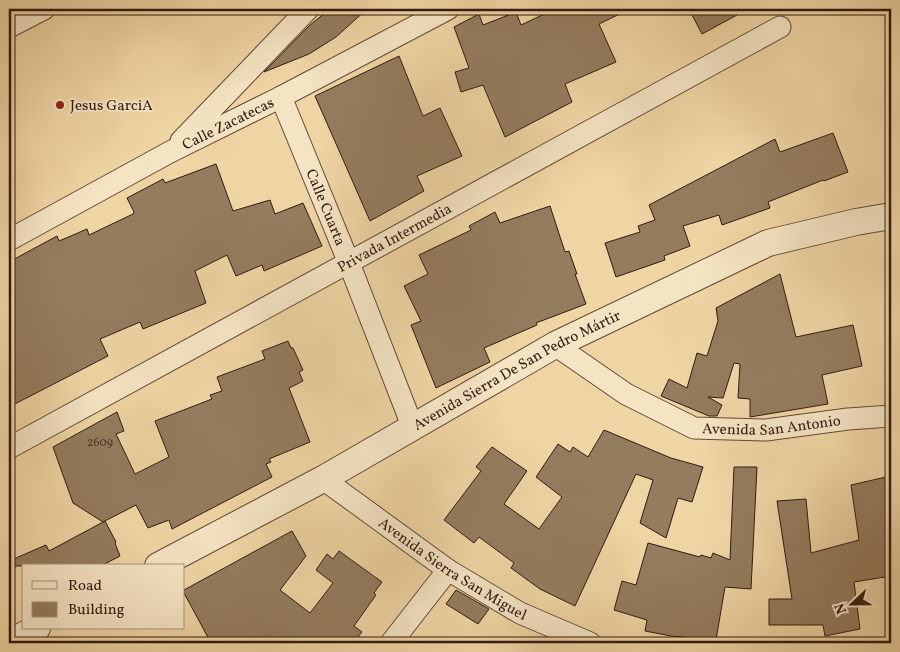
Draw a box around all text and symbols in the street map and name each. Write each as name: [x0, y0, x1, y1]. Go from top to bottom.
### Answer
street label: Calle Zacatecas: [179, 93, 278, 156]
place label: Jesus GarciA: [70, 96, 153, 117]
marker: Jesus GarciA: [54, 99, 66, 111]
street label: Calle Cuarta: [300, 166, 350, 249]
street label: Privada Intermedia: [334, 199, 456, 279]
street label: Avenida Sierra De San Pedro Mártir: [410, 306, 625, 437]
street label: Avenida San Antonio: [702, 411, 842, 442]
house number: 2609: [87, 435, 113, 451]
street label: Avenida Sierra San Miguel: [373, 513, 530, 627]
legend: [22, 564, 185, 630]
text: Road: [68, 576, 102, 597]
north arrow: [828, 580, 878, 630]
text: Building: [68, 600, 125, 621]
text: N: [831, 600, 852, 617]

